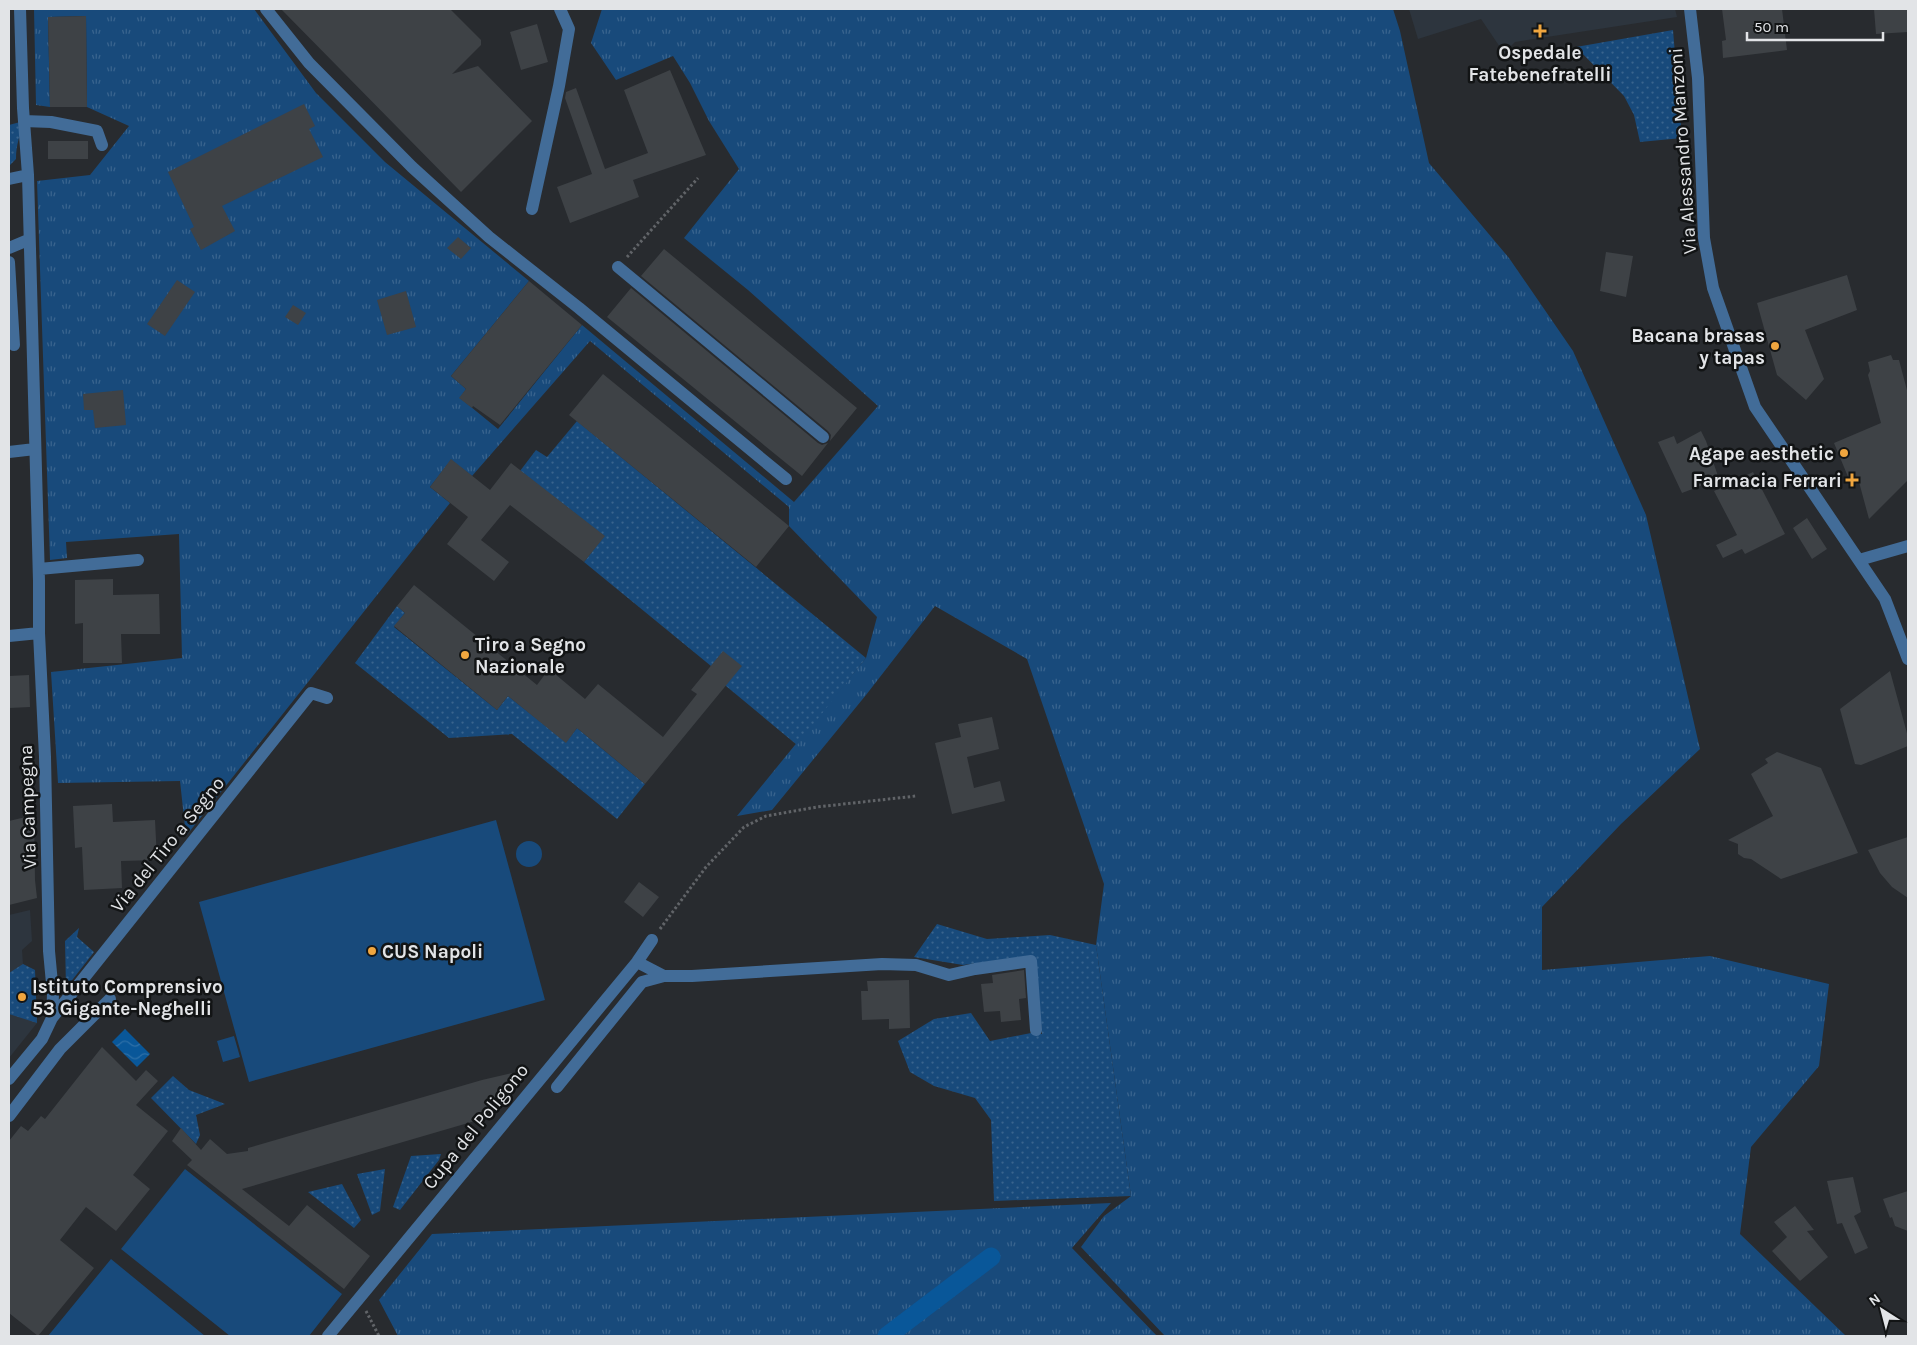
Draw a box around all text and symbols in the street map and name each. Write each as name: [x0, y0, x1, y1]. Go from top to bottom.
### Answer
scale bar: [1747, 10, 1883, 42]
text: 50 m: [1754, 18, 1789, 36]
marker: Ospedale Fatebenefratelli: [1533, 24, 1547, 38]
place label: Ospedale Fatebenefratelli: [1468, 42, 1612, 86]
street label: Via Alessandro Manzoni: [1665, 47, 1701, 255]
place label: Bacana brasas y tapas: [1631, 325, 1765, 369]
marker: Bacana brasas y tapas: [1769, 340, 1781, 352]
place label: Agape aesthetic: [1689, 443, 1834, 465]
marker: Agape aesthetic: [1838, 447, 1850, 459]
place label: Farmacia Ferrari: [1693, 470, 1842, 492]
marker: Farmacia Ferrari: [1846, 474, 1858, 486]
place label: Tiro a Segno Nazionale: [475, 634, 586, 678]
marker: Tiro a Segno Nazionale: [459, 649, 471, 661]
street label: Via Campegna: [15, 744, 41, 870]
street label: Via del Tiro a Segno: [106, 772, 229, 917]
place label: CUS Napoli: [382, 941, 483, 963]
marker: CUS Napoli: [366, 945, 378, 957]
place label: Istituto Comprensivo 53 Gigante-Neghelli: [32, 976, 223, 1020]
marker: Istituto Comprensivo 53 Gigante-Neghelli: [16, 991, 28, 1003]
street label: Cupa del Poligono: [418, 1060, 533, 1194]
north arrow: [1857, 1285, 1907, 1335]
text: N: [1866, 1290, 1884, 1310]

